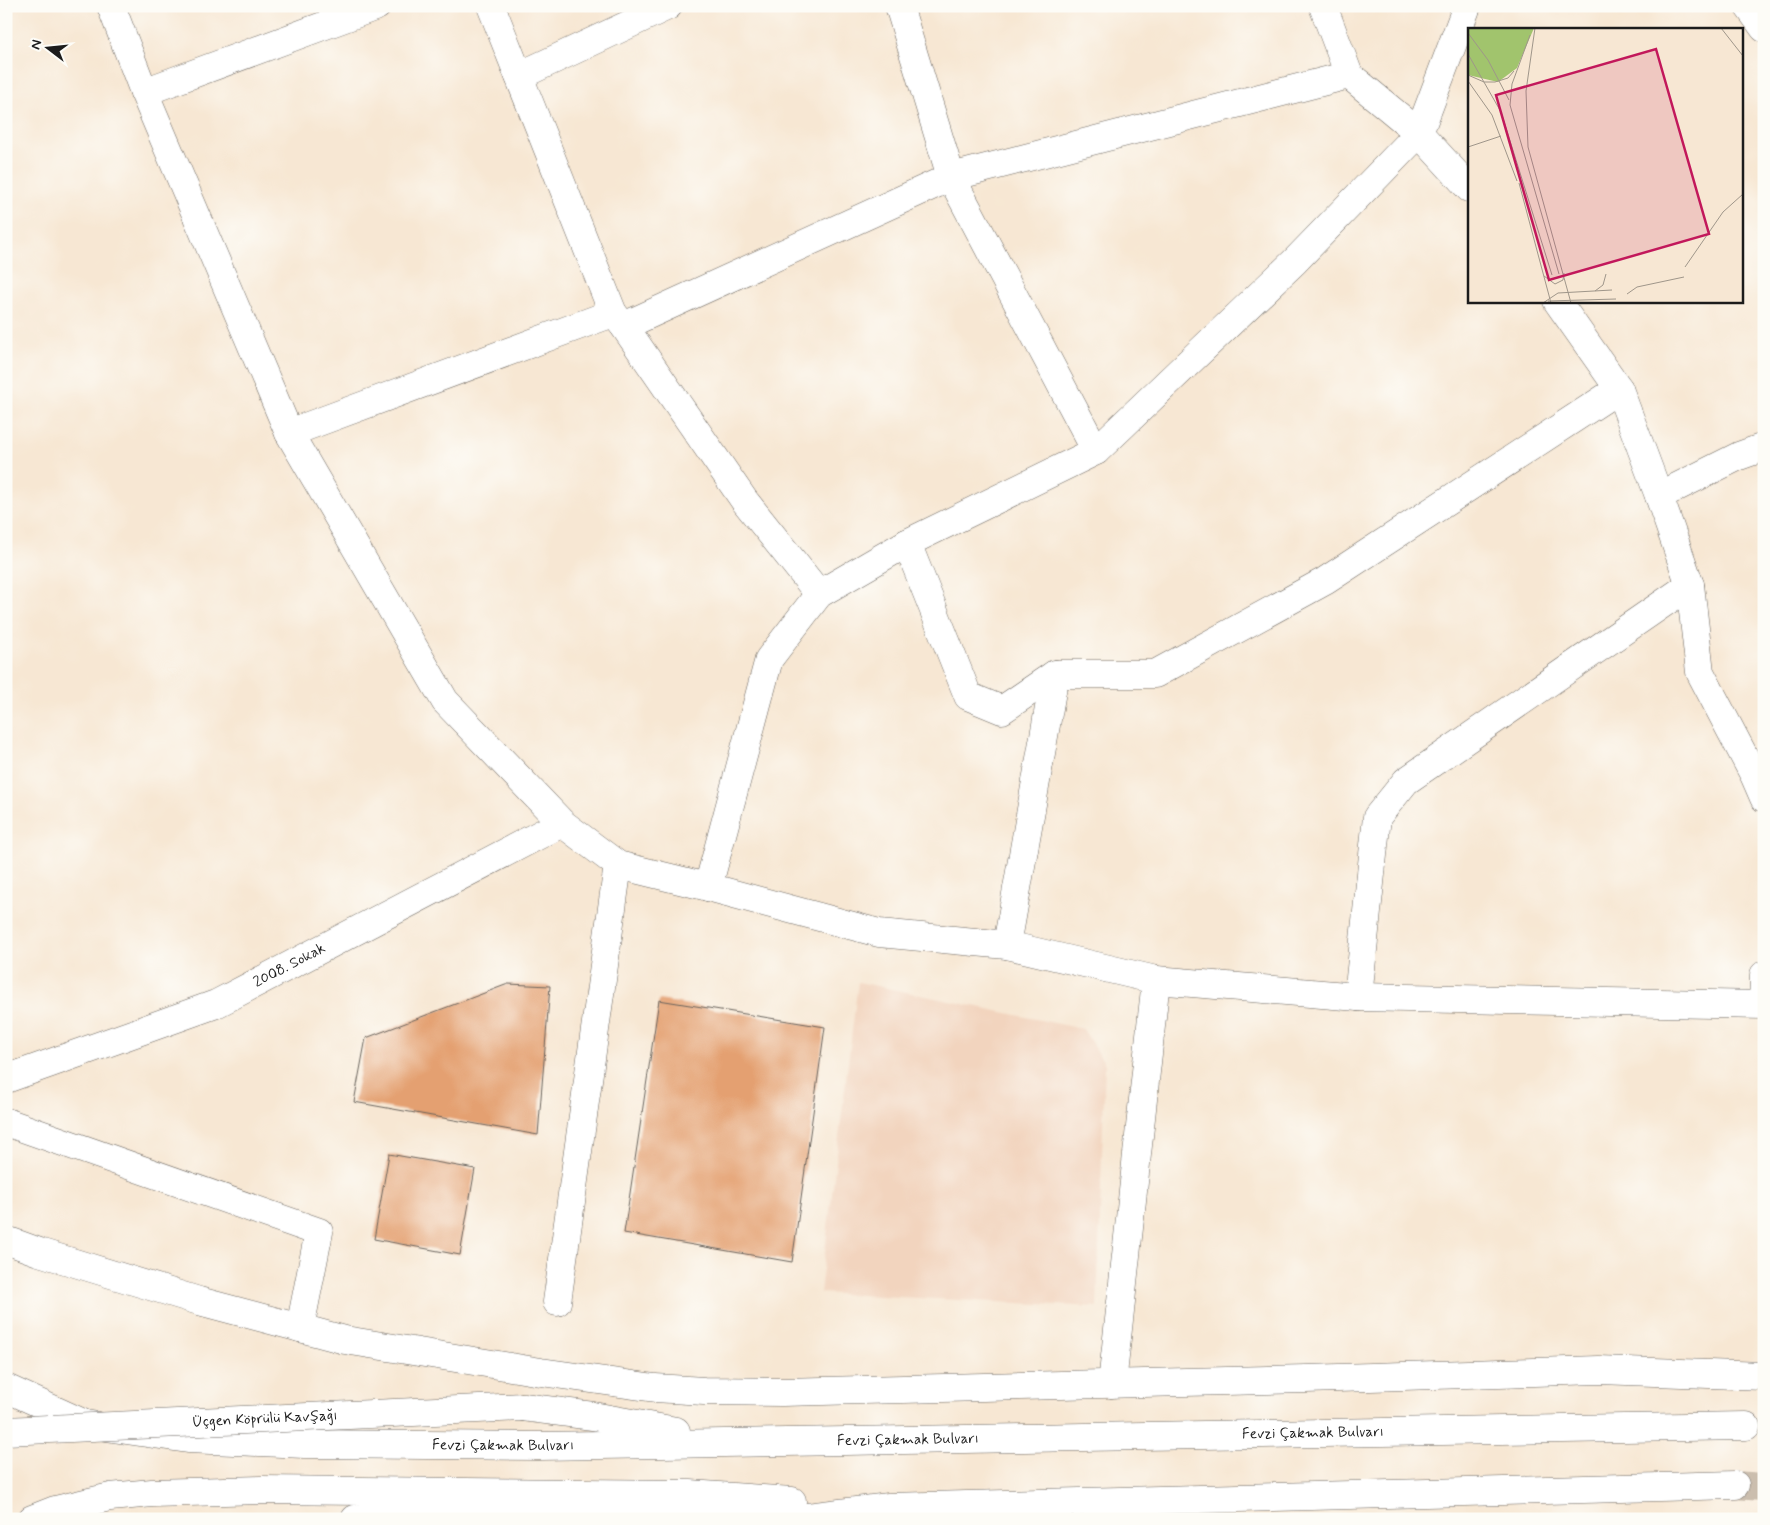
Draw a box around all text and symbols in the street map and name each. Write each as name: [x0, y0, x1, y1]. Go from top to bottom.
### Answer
north arrow: [22, 22, 72, 72]
inset map: [1468, 28, 1742, 302]
text: N: [27, 38, 46, 52]
street label: 2008. Sokak: [250, 938, 329, 993]
street label: Üçgen Köprülü Kavşağı: [191, 1406, 338, 1432]
street label: Fevzi Çakmak Bulvarı: [1242, 1422, 1384, 1444]
street label: Fevzi Çakmak Bulvarı: [837, 1429, 979, 1451]
street label: Fevzi Çakmak Bulvarı: [432, 1435, 574, 1456]

